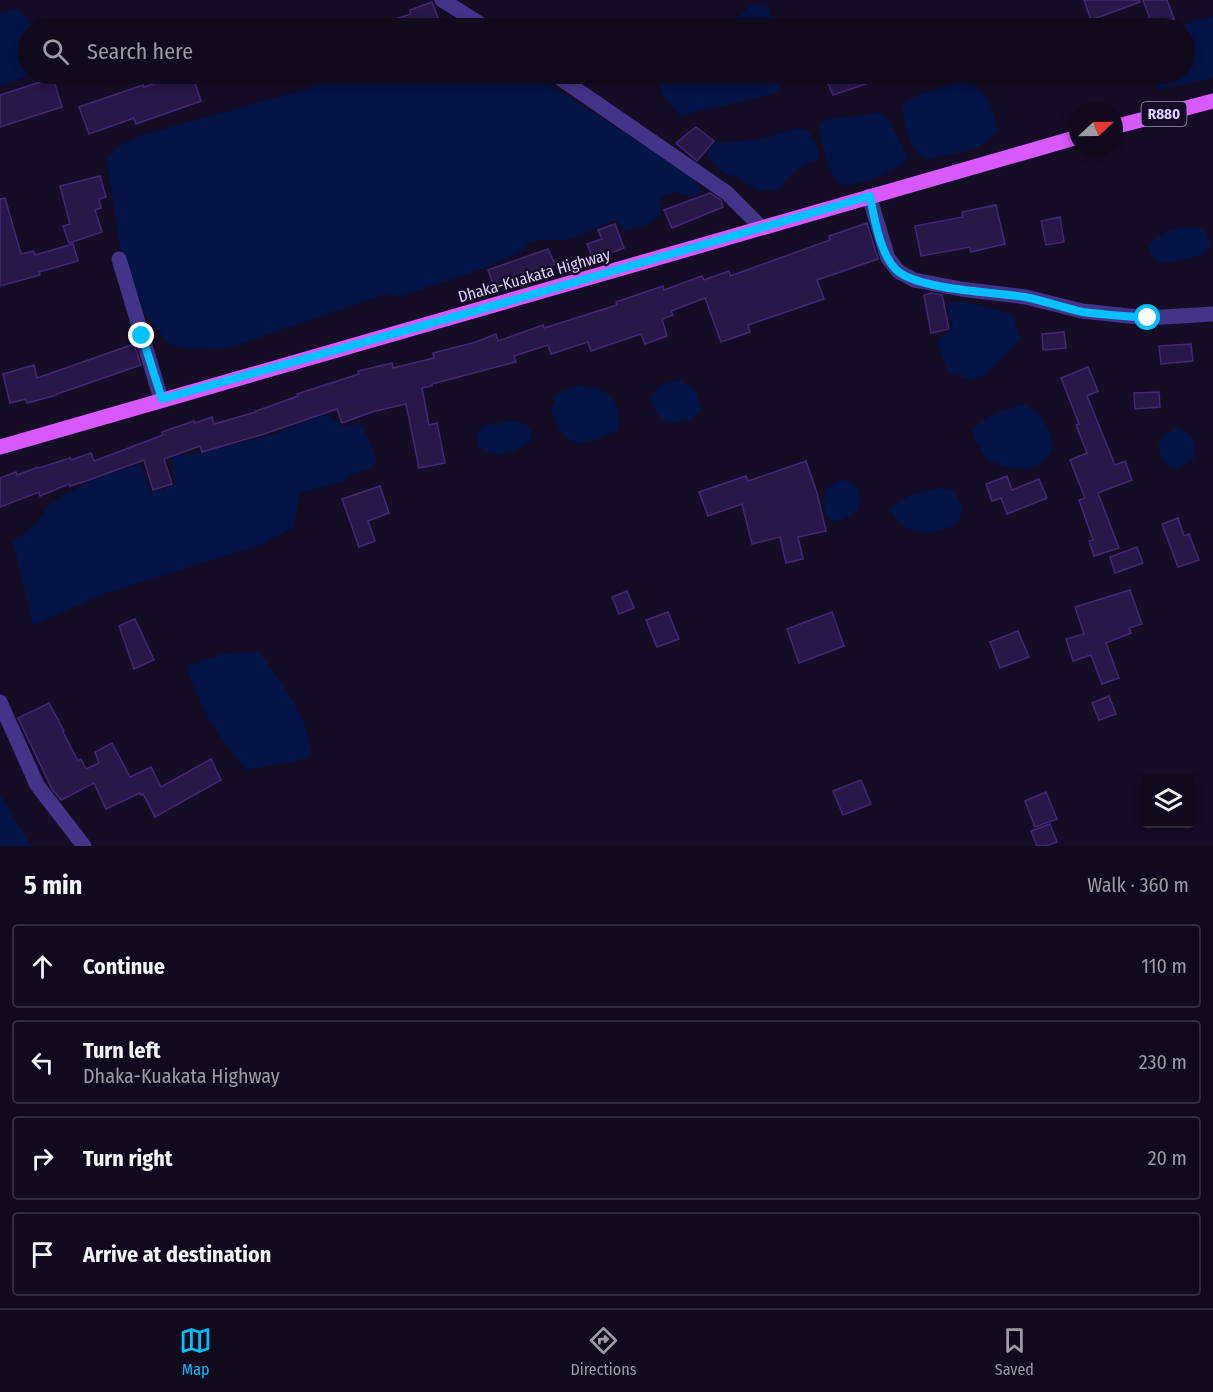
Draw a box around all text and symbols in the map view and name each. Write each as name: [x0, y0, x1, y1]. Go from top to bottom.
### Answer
search box: [18, 18, 1195, 84]
icon: search: [39, 35, 72, 68]
text: Search here: [87, 38, 193, 65]
north arrow: [1069, 102, 1123, 156]
road number: R880: [1142, 102, 1186, 126]
street label: Dhaka-Kuakata Highway: [456, 244, 613, 306]
route start: [1134, 304, 1160, 330]
route end: [128, 322, 154, 348]
map controls: [1141, 774, 1195, 828]
button: layers: [1141, 774, 1195, 828]
text: 5 min: [24, 870, 82, 901]
text: Walk · 360 m: [1087, 873, 1189, 897]
icon: ahead: [26, 950, 59, 983]
text: Continue: [83, 953, 165, 980]
text: 110 m: [1141, 954, 1187, 978]
text: Turn left: [83, 1037, 161, 1064]
icon: left: [26, 1046, 59, 1079]
text: 230 m: [1139, 1050, 1187, 1074]
text: Dhaka-Kuakata Highway: [83, 1064, 280, 1088]
icon: right: [26, 1142, 59, 1175]
text: Turn right: [83, 1145, 172, 1172]
text: 20 m: [1148, 1146, 1187, 1170]
icon: arrive: [26, 1238, 59, 1271]
text: Arrive at destination: [83, 1241, 271, 1268]
tab: Map: [179, 1324, 212, 1379]
tab: Directions: [570, 1324, 637, 1379]
tab: Saved: [995, 1324, 1034, 1379]

